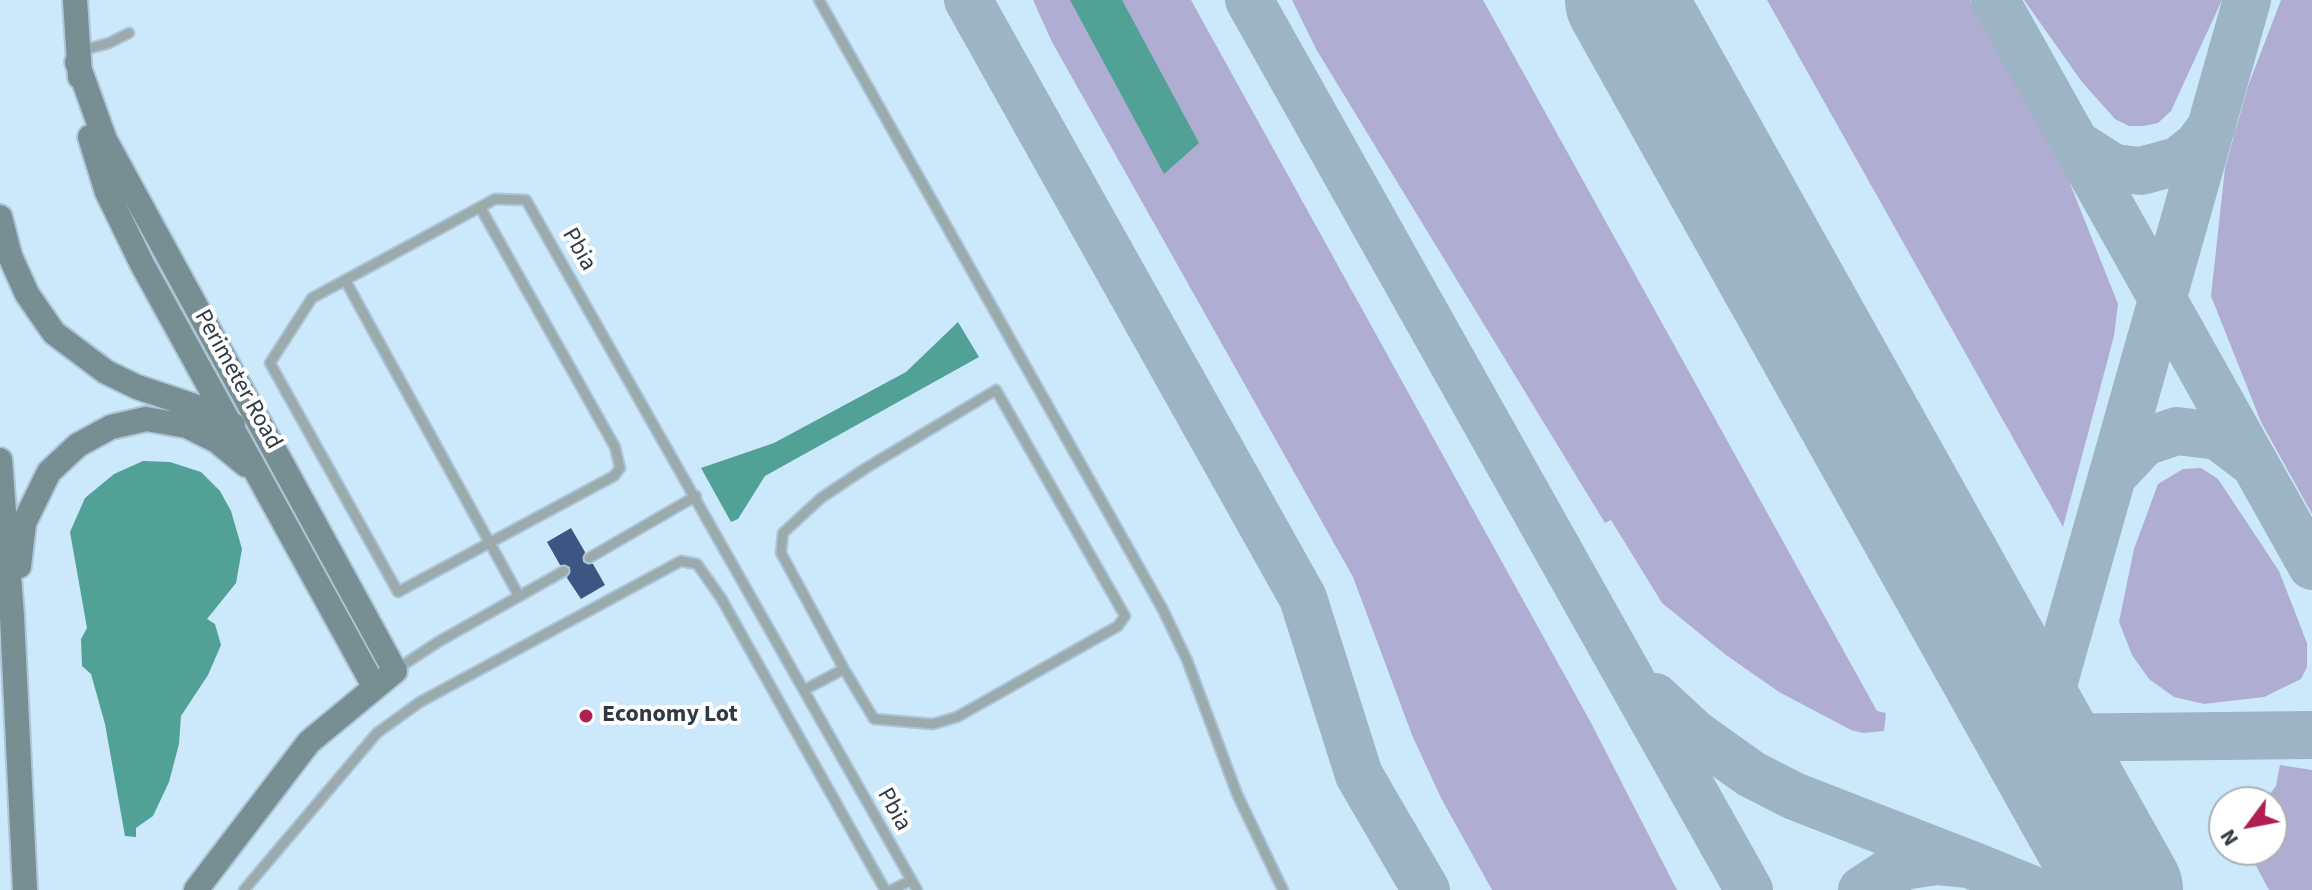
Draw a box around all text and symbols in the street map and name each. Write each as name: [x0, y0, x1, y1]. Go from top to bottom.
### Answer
street label: Pbia: [554, 223, 602, 277]
street label: Perimeter Road: [187, 305, 287, 455]
place label: Economy Lot: [602, 702, 738, 730]
marker: Economy Lot: [577, 707, 595, 725]
street label: Pbia: [870, 783, 916, 837]
north arrow: [2208, 786, 2288, 866]
text: N: [2212, 823, 2247, 852]

